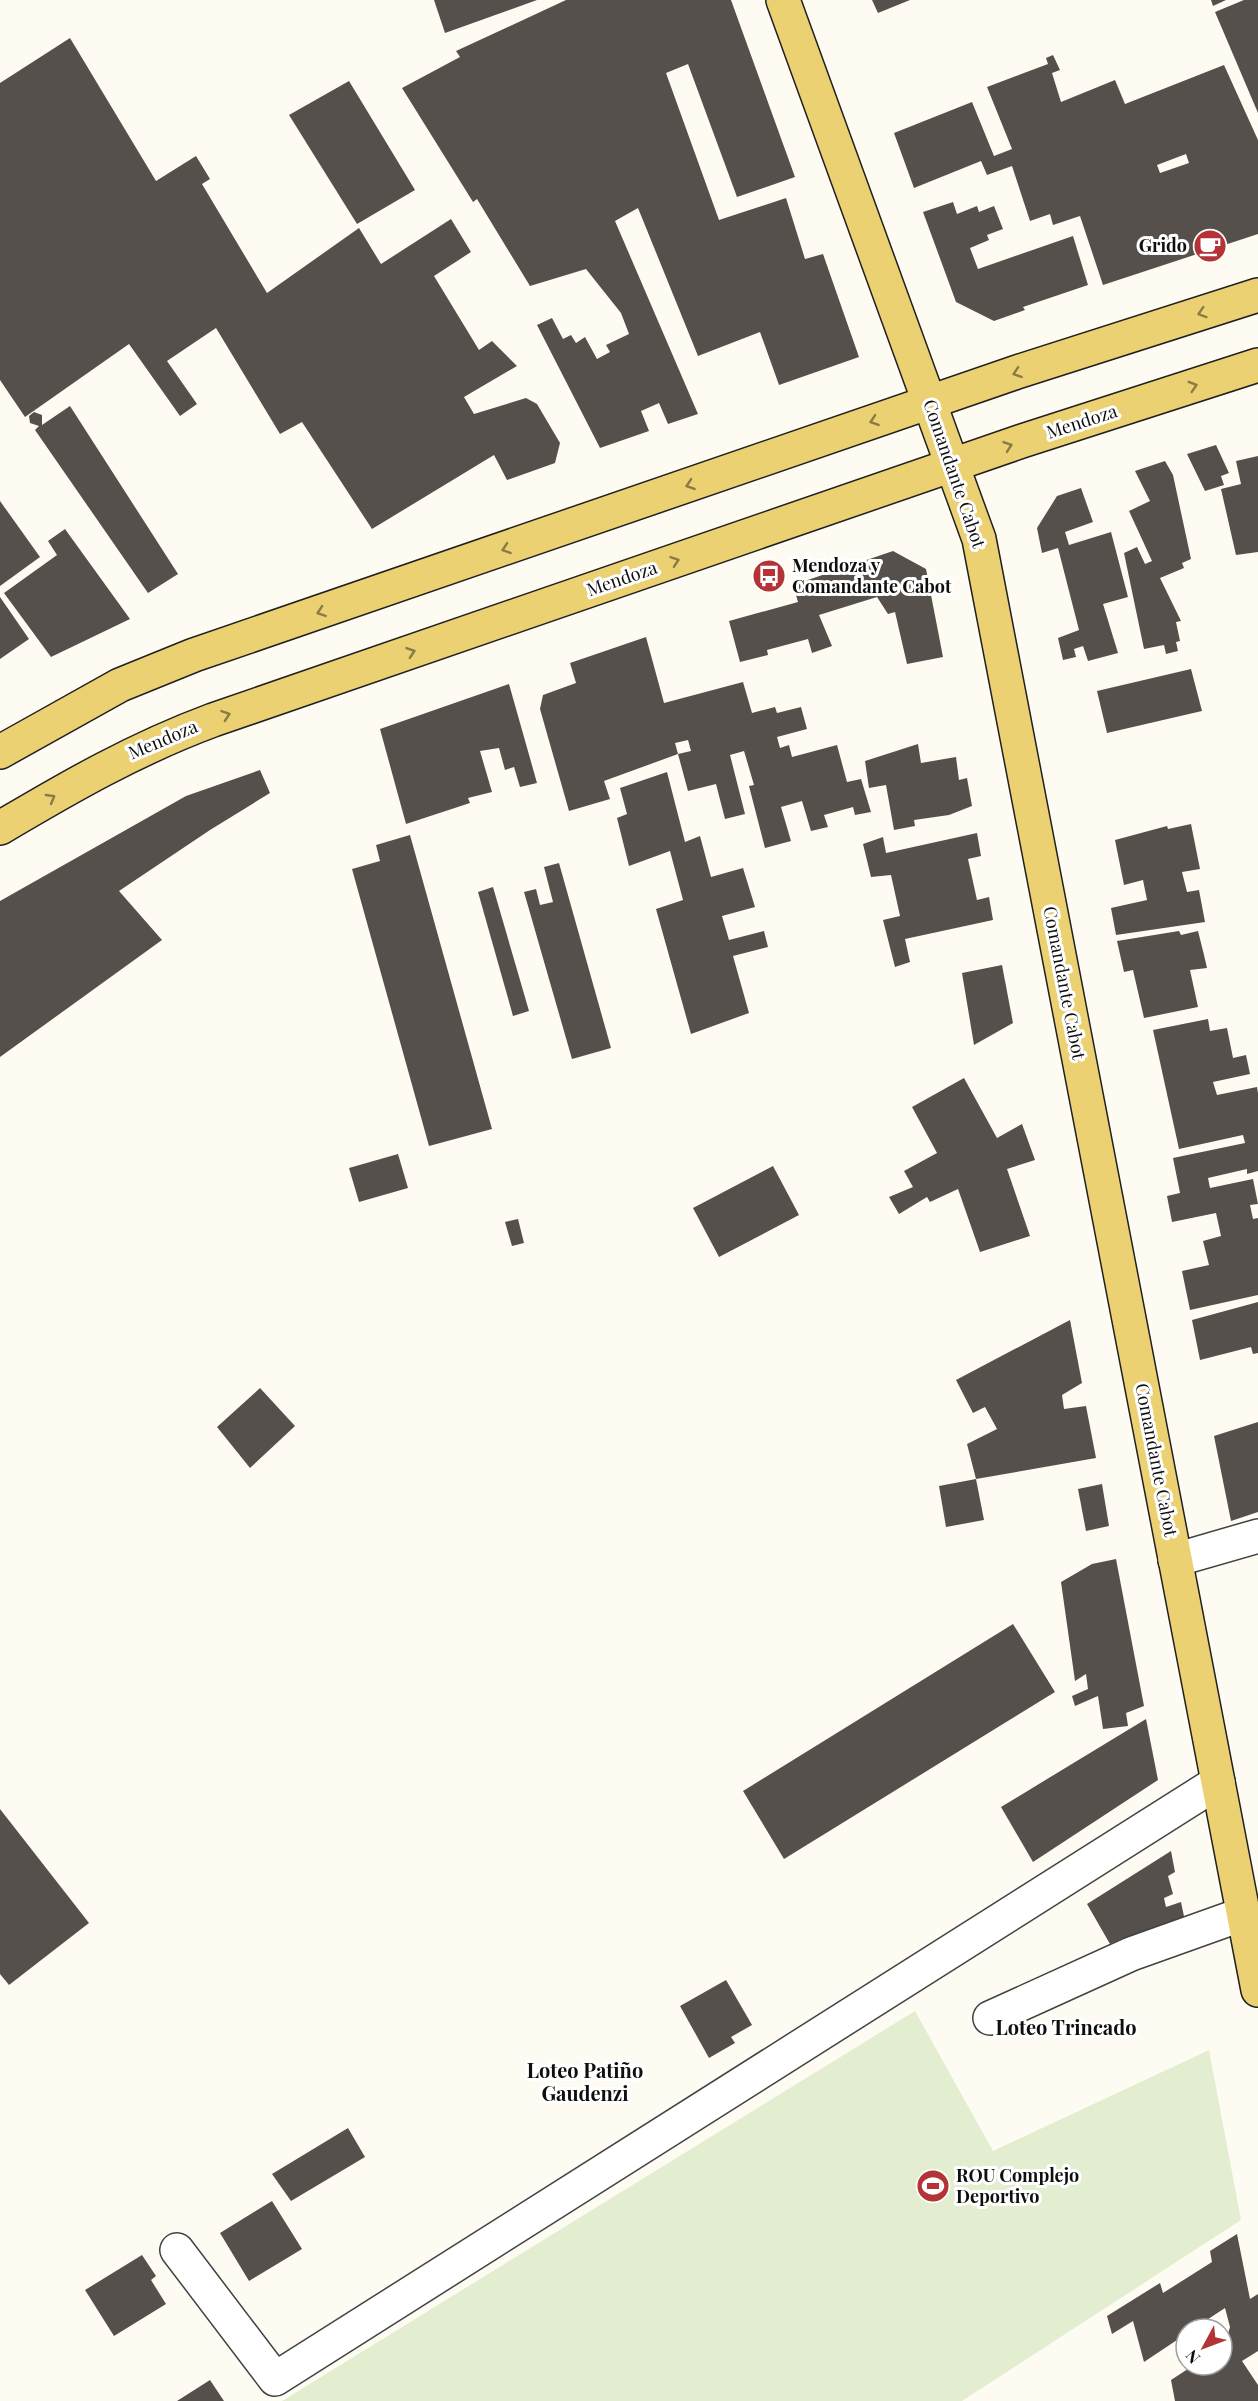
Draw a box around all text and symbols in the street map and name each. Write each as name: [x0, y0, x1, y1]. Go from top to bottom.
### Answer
cafe icon: Grido: [1192, 228, 1228, 264]
place label: Grido: [1139, 233, 1187, 257]
one-way arrow: [1197, 306, 1208, 318]
one-way arrow: [1012, 365, 1023, 378]
one-way arrow: [1187, 381, 1198, 393]
street label: Comandante Cabot: [918, 396, 992, 552]
street label: Mendoza: [1043, 398, 1120, 444]
one-way arrow: [869, 414, 880, 427]
one-way arrow: [1002, 441, 1013, 454]
one-way arrow: [685, 478, 696, 490]
one-way arrow: [501, 541, 512, 554]
place label: Mendoza y Comandante Cabot: [792, 553, 952, 598]
street label: Mendoza: [583, 555, 660, 601]
one-way arrow: [669, 556, 680, 569]
bus stop icon: Mendoza y Comandante Cabot: [751, 558, 787, 594]
one-way arrow: [316, 605, 327, 617]
one-way arrow: [405, 647, 416, 659]
one-way arrow: [220, 709, 231, 722]
street label: Mendoza: [124, 714, 201, 764]
one-way arrow: [45, 794, 55, 805]
street label: Comandante Cabot: [1038, 904, 1092, 1062]
street label: Comandante Cabot: [1130, 1381, 1184, 1539]
district label: Loteo Trincado: [996, 2013, 1136, 2040]
district label: Loteo Patiño Gaudenzi: [527, 2056, 643, 2106]
place label: ROU Complejo Deportivo: [956, 2163, 1079, 2208]
sports icon: ROU Complejo Deportivo: [915, 2168, 951, 2204]
north arrow: [1174, 2317, 1234, 2377]
text: N: [1180, 2346, 1204, 2368]

